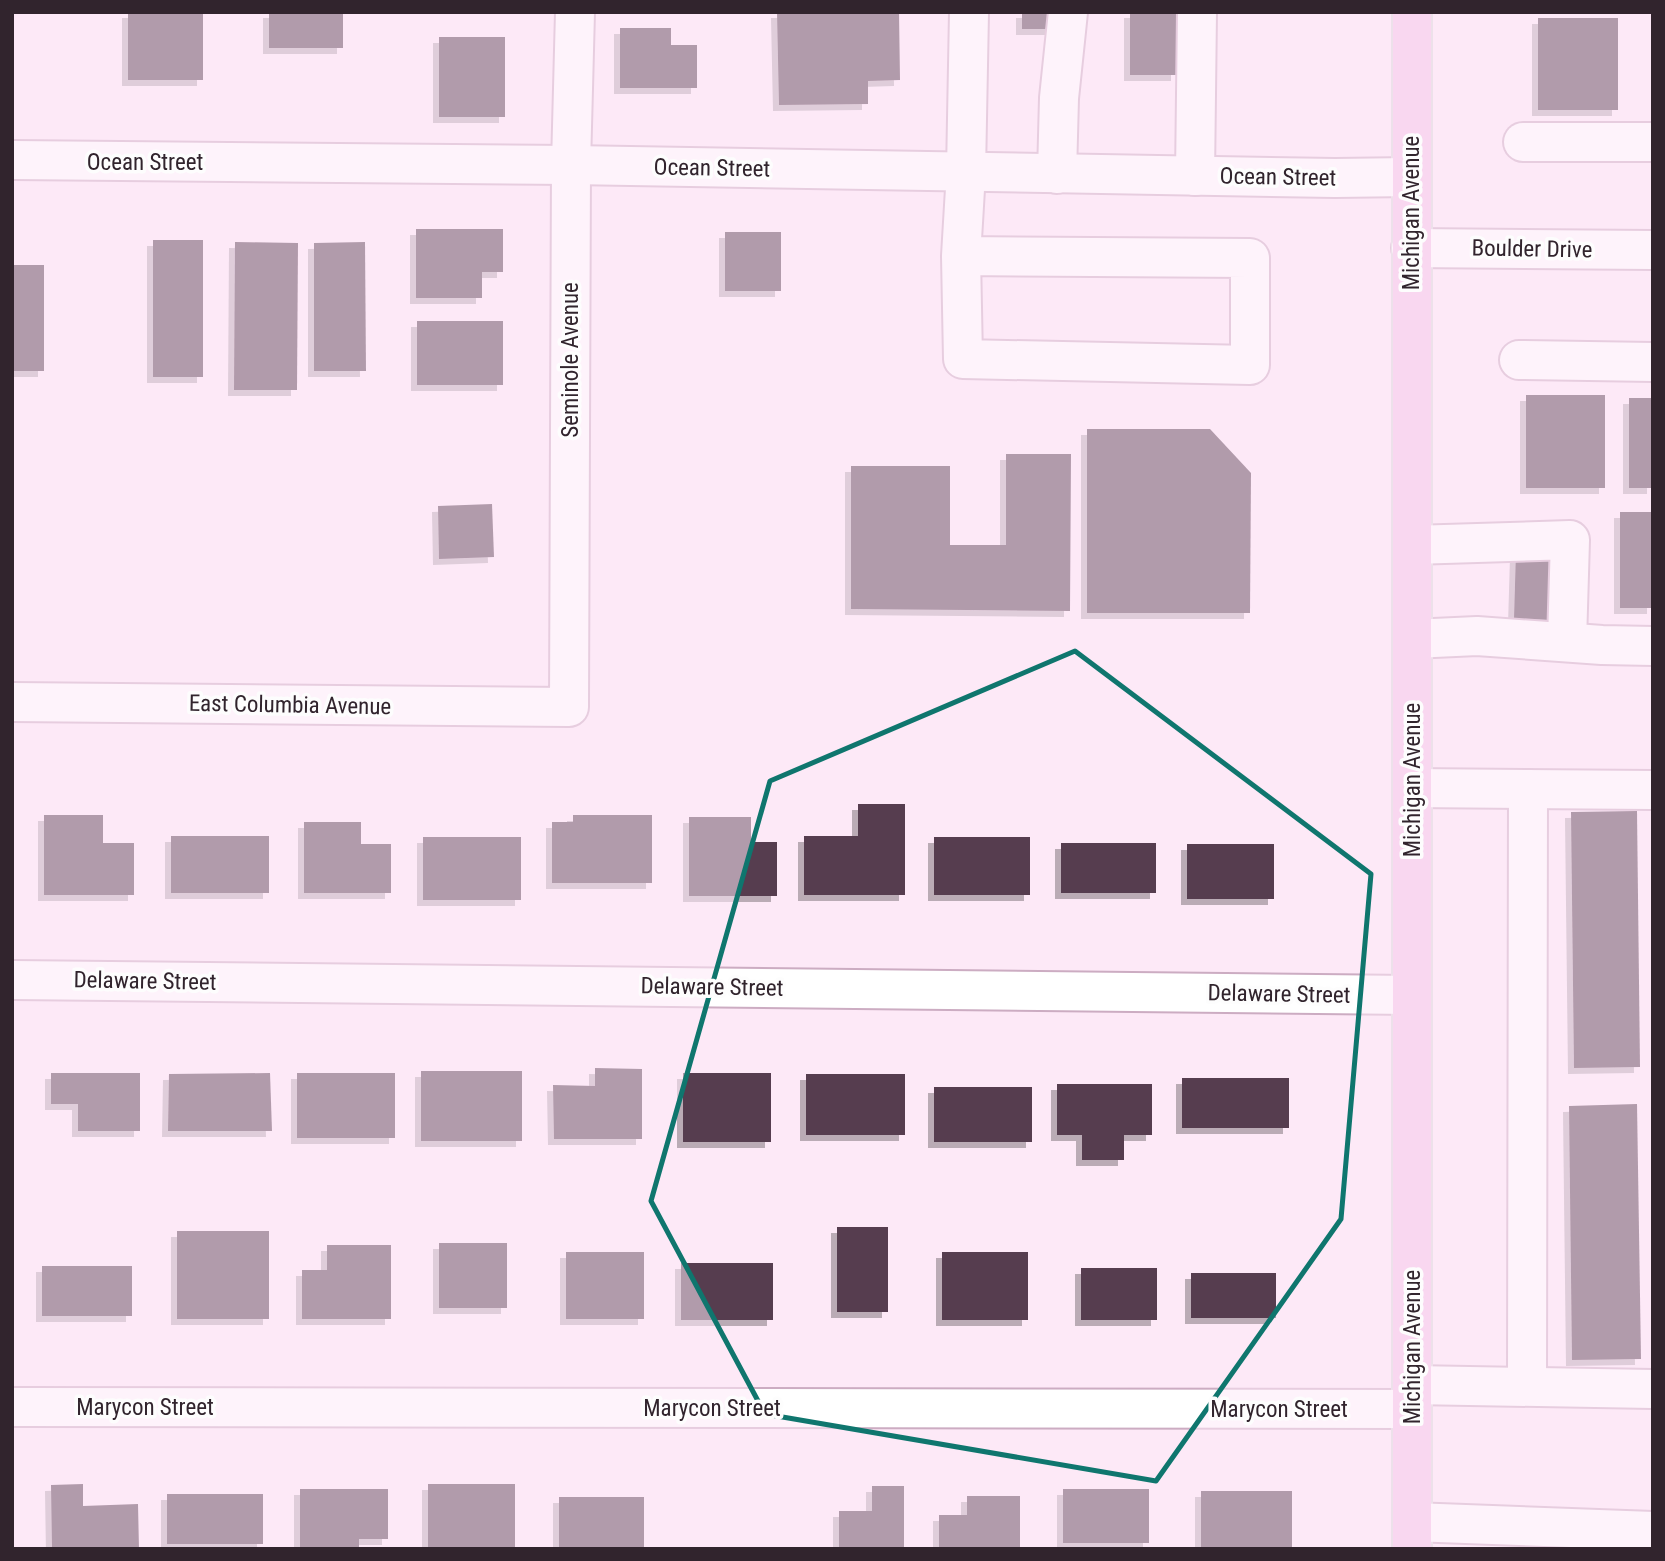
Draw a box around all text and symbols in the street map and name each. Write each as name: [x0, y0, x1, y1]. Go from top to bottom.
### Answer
street label: Michigan Avenue: [1398, 136, 1425, 290]
street label: Ocean Street: [87, 149, 203, 176]
street label: Ocean Street: [653, 153, 771, 183]
street label: Ocean Street: [1219, 162, 1337, 192]
street label: Boulder Drive: [1471, 234, 1593, 264]
street label: Seminole Avenue: [557, 282, 584, 438]
street label: East Columbia Avenue: [189, 690, 391, 720]
street label: Michigan Avenue: [1399, 703, 1426, 857]
street label: Delaware Street: [73, 966, 217, 996]
street label: Delaware Street: [640, 972, 784, 1002]
street label: Delaware Street: [1207, 979, 1351, 1009]
street label: Michigan Avenue: [1399, 1270, 1426, 1424]
street label: Marycon Street: [76, 1394, 214, 1421]
street label: Marycon Street: [643, 1395, 781, 1422]
street label: Marycon Street: [1210, 1396, 1348, 1423]

